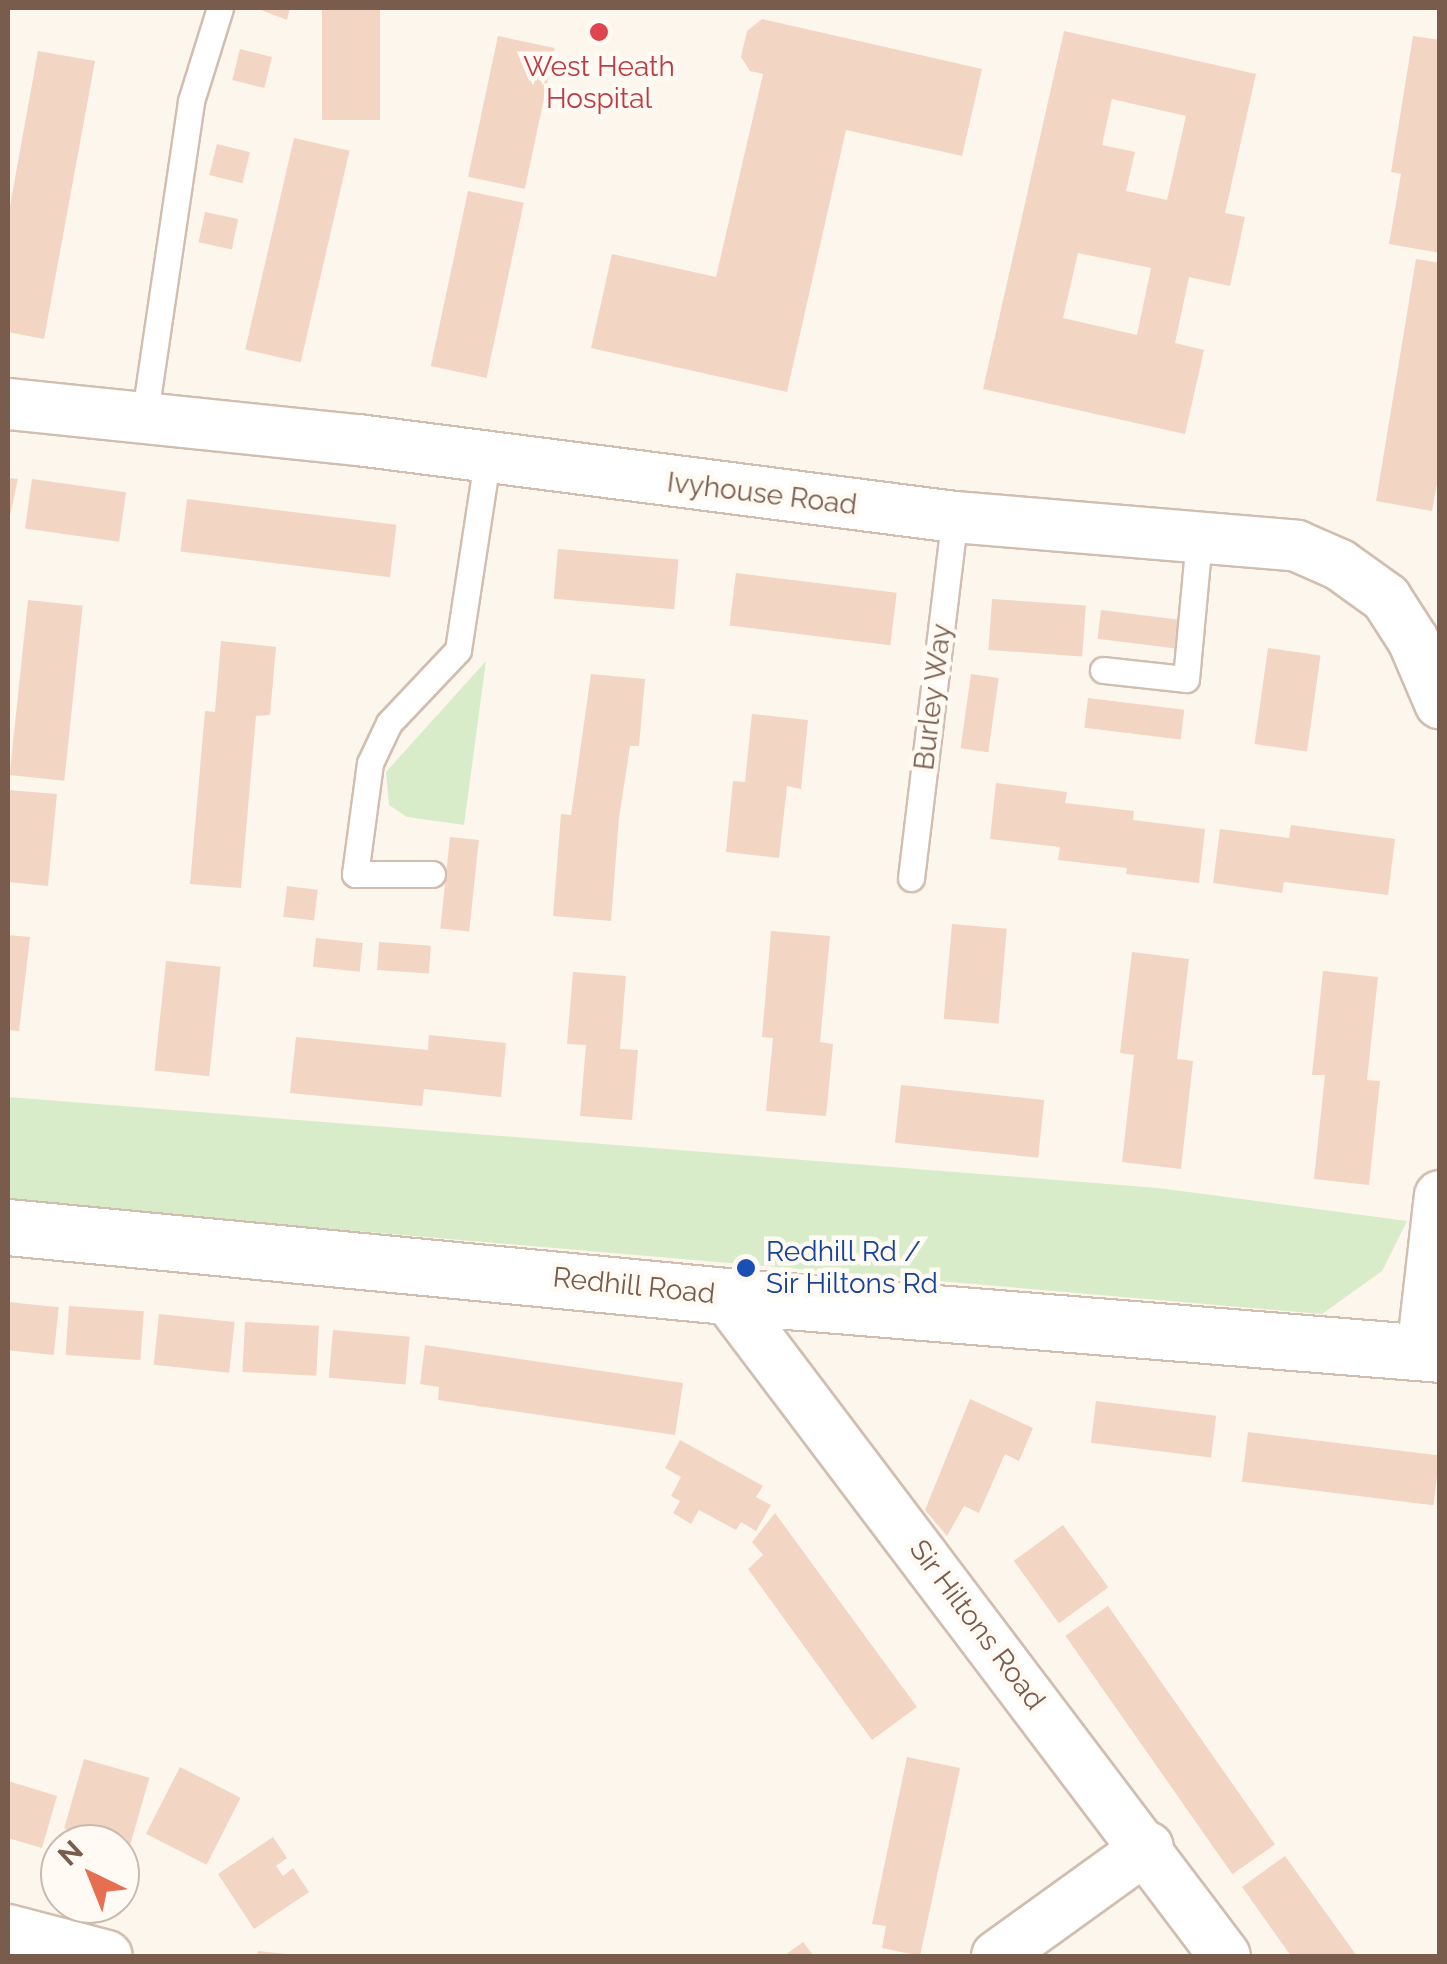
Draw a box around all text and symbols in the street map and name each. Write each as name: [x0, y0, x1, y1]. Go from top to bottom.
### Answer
marker: West Heath Hospital: [586, 19, 612, 45]
place label: West Heath Hospital: [523, 50, 675, 116]
street label: Ivyhouse Road: [665, 466, 859, 522]
street label: Burley Way: [907, 621, 959, 773]
place label: Redhill Rd / Sir Hiltons Rd: [766, 1235, 938, 1301]
marker: Redhill Rd / Sir Hiltons Rd: [735, 1257, 757, 1279]
street label: Redhill Road: [551, 1261, 717, 1311]
street label: Sir Hiltons Road: [902, 1533, 1052, 1717]
north arrow: [40, 1824, 140, 1924]
text: N: [51, 1834, 90, 1873]

